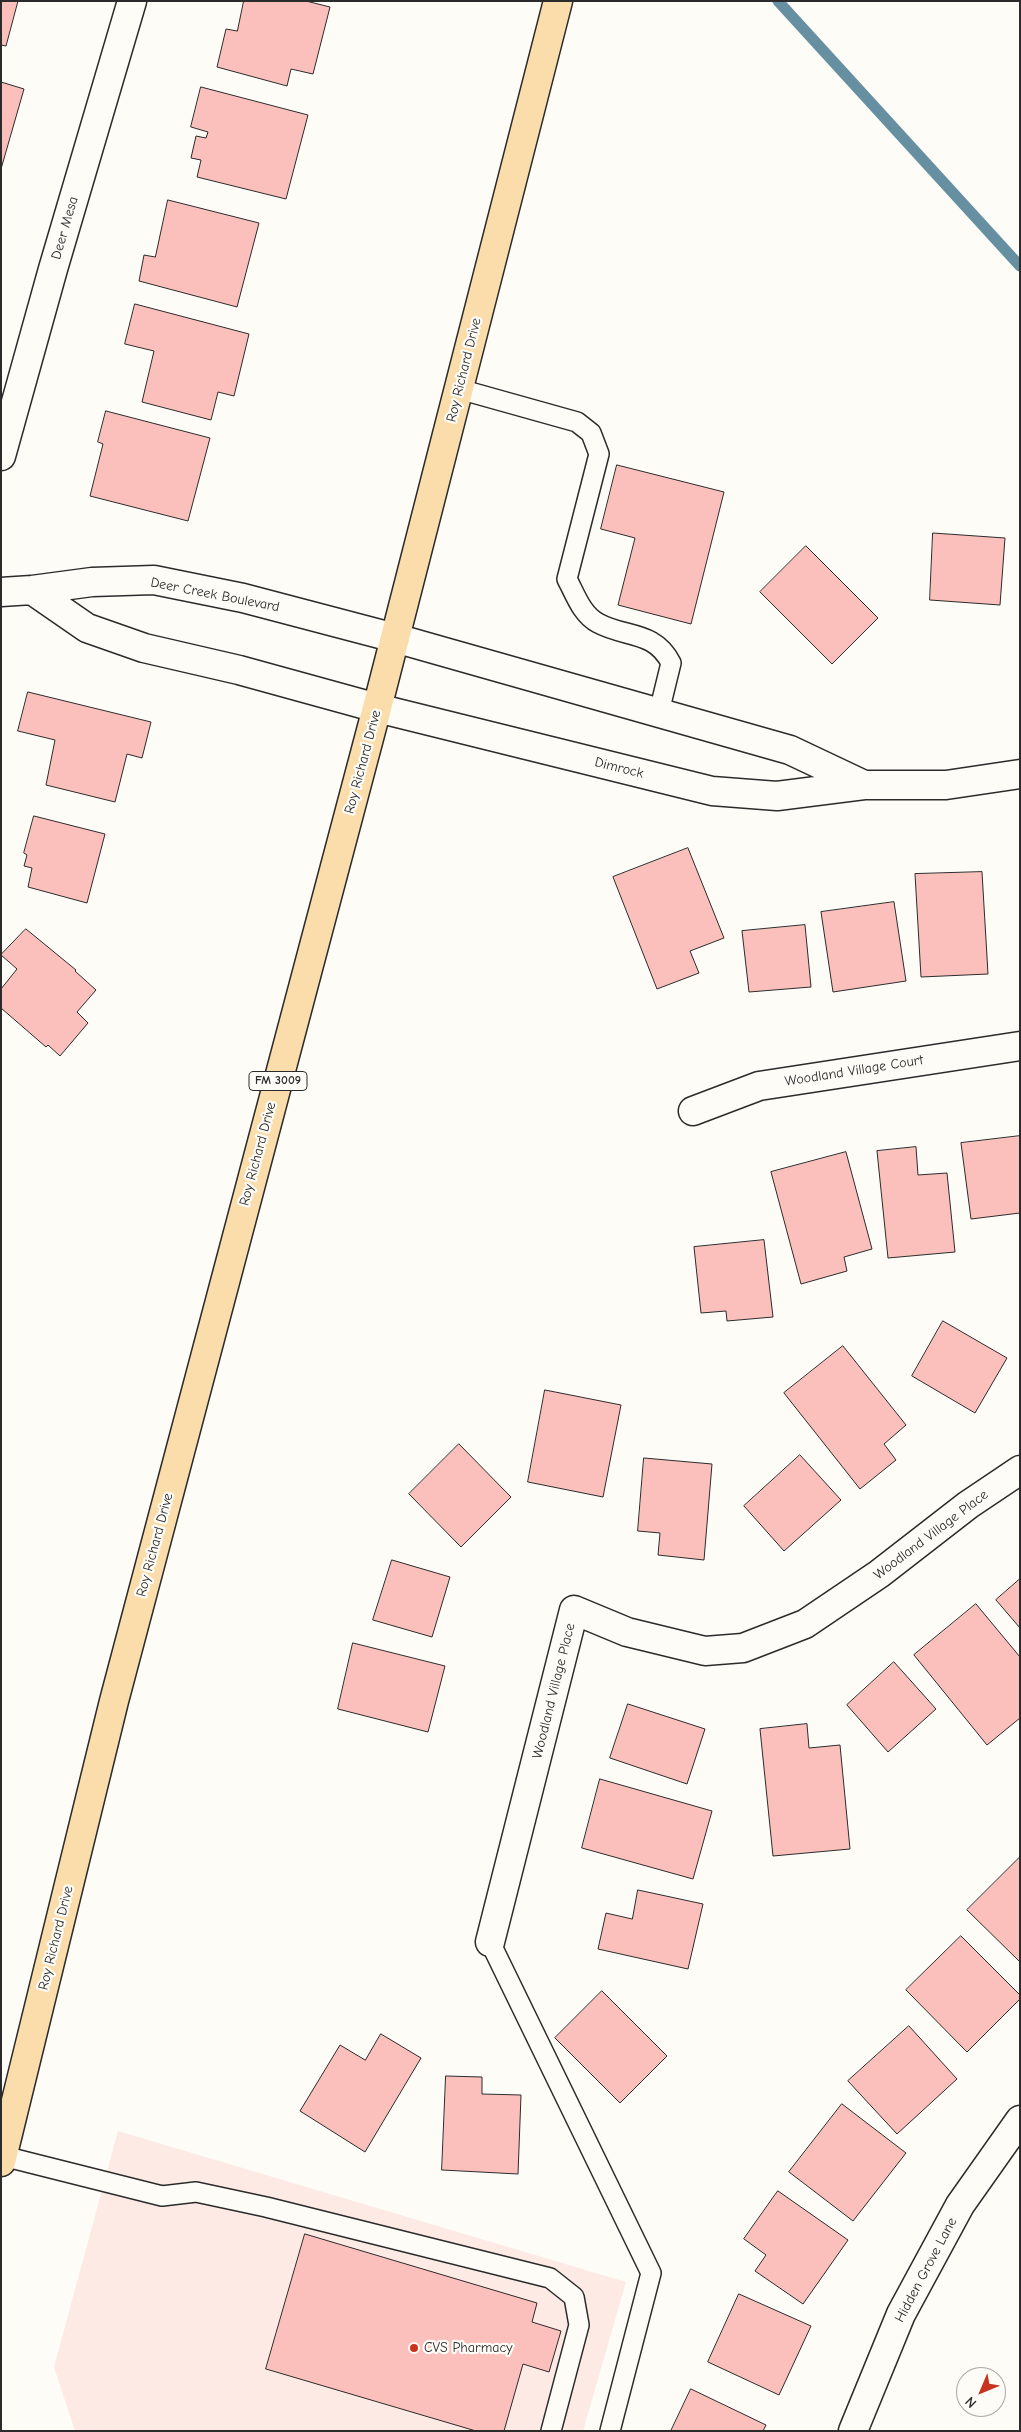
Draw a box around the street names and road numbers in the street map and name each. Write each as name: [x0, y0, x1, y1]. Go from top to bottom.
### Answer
street label: Deer Mesa: [48, 195, 82, 261]
street label: Roy Richard Drive: [443, 316, 485, 424]
street label: Deer Creek Boulevard: [149, 574, 281, 616]
street label: Roy Richard Drive: [341, 708, 385, 816]
street label: Dimrock: [593, 754, 645, 782]
street label: Woodland Village Court: [784, 1052, 924, 1090]
road number: FM 3009: [249, 1072, 307, 1090]
street label: Roy Richard Drive: [236, 1100, 280, 1208]
street label: Woodland Village Place: [870, 1486, 992, 1584]
street label: Roy Richard Drive: [133, 1491, 177, 1599]
street label: Woodland Village Place: [529, 1622, 579, 1760]
street label: Roy Richard Drive: [35, 1884, 77, 1992]
street label: Hidden Grove Lane: [891, 2215, 961, 2325]

